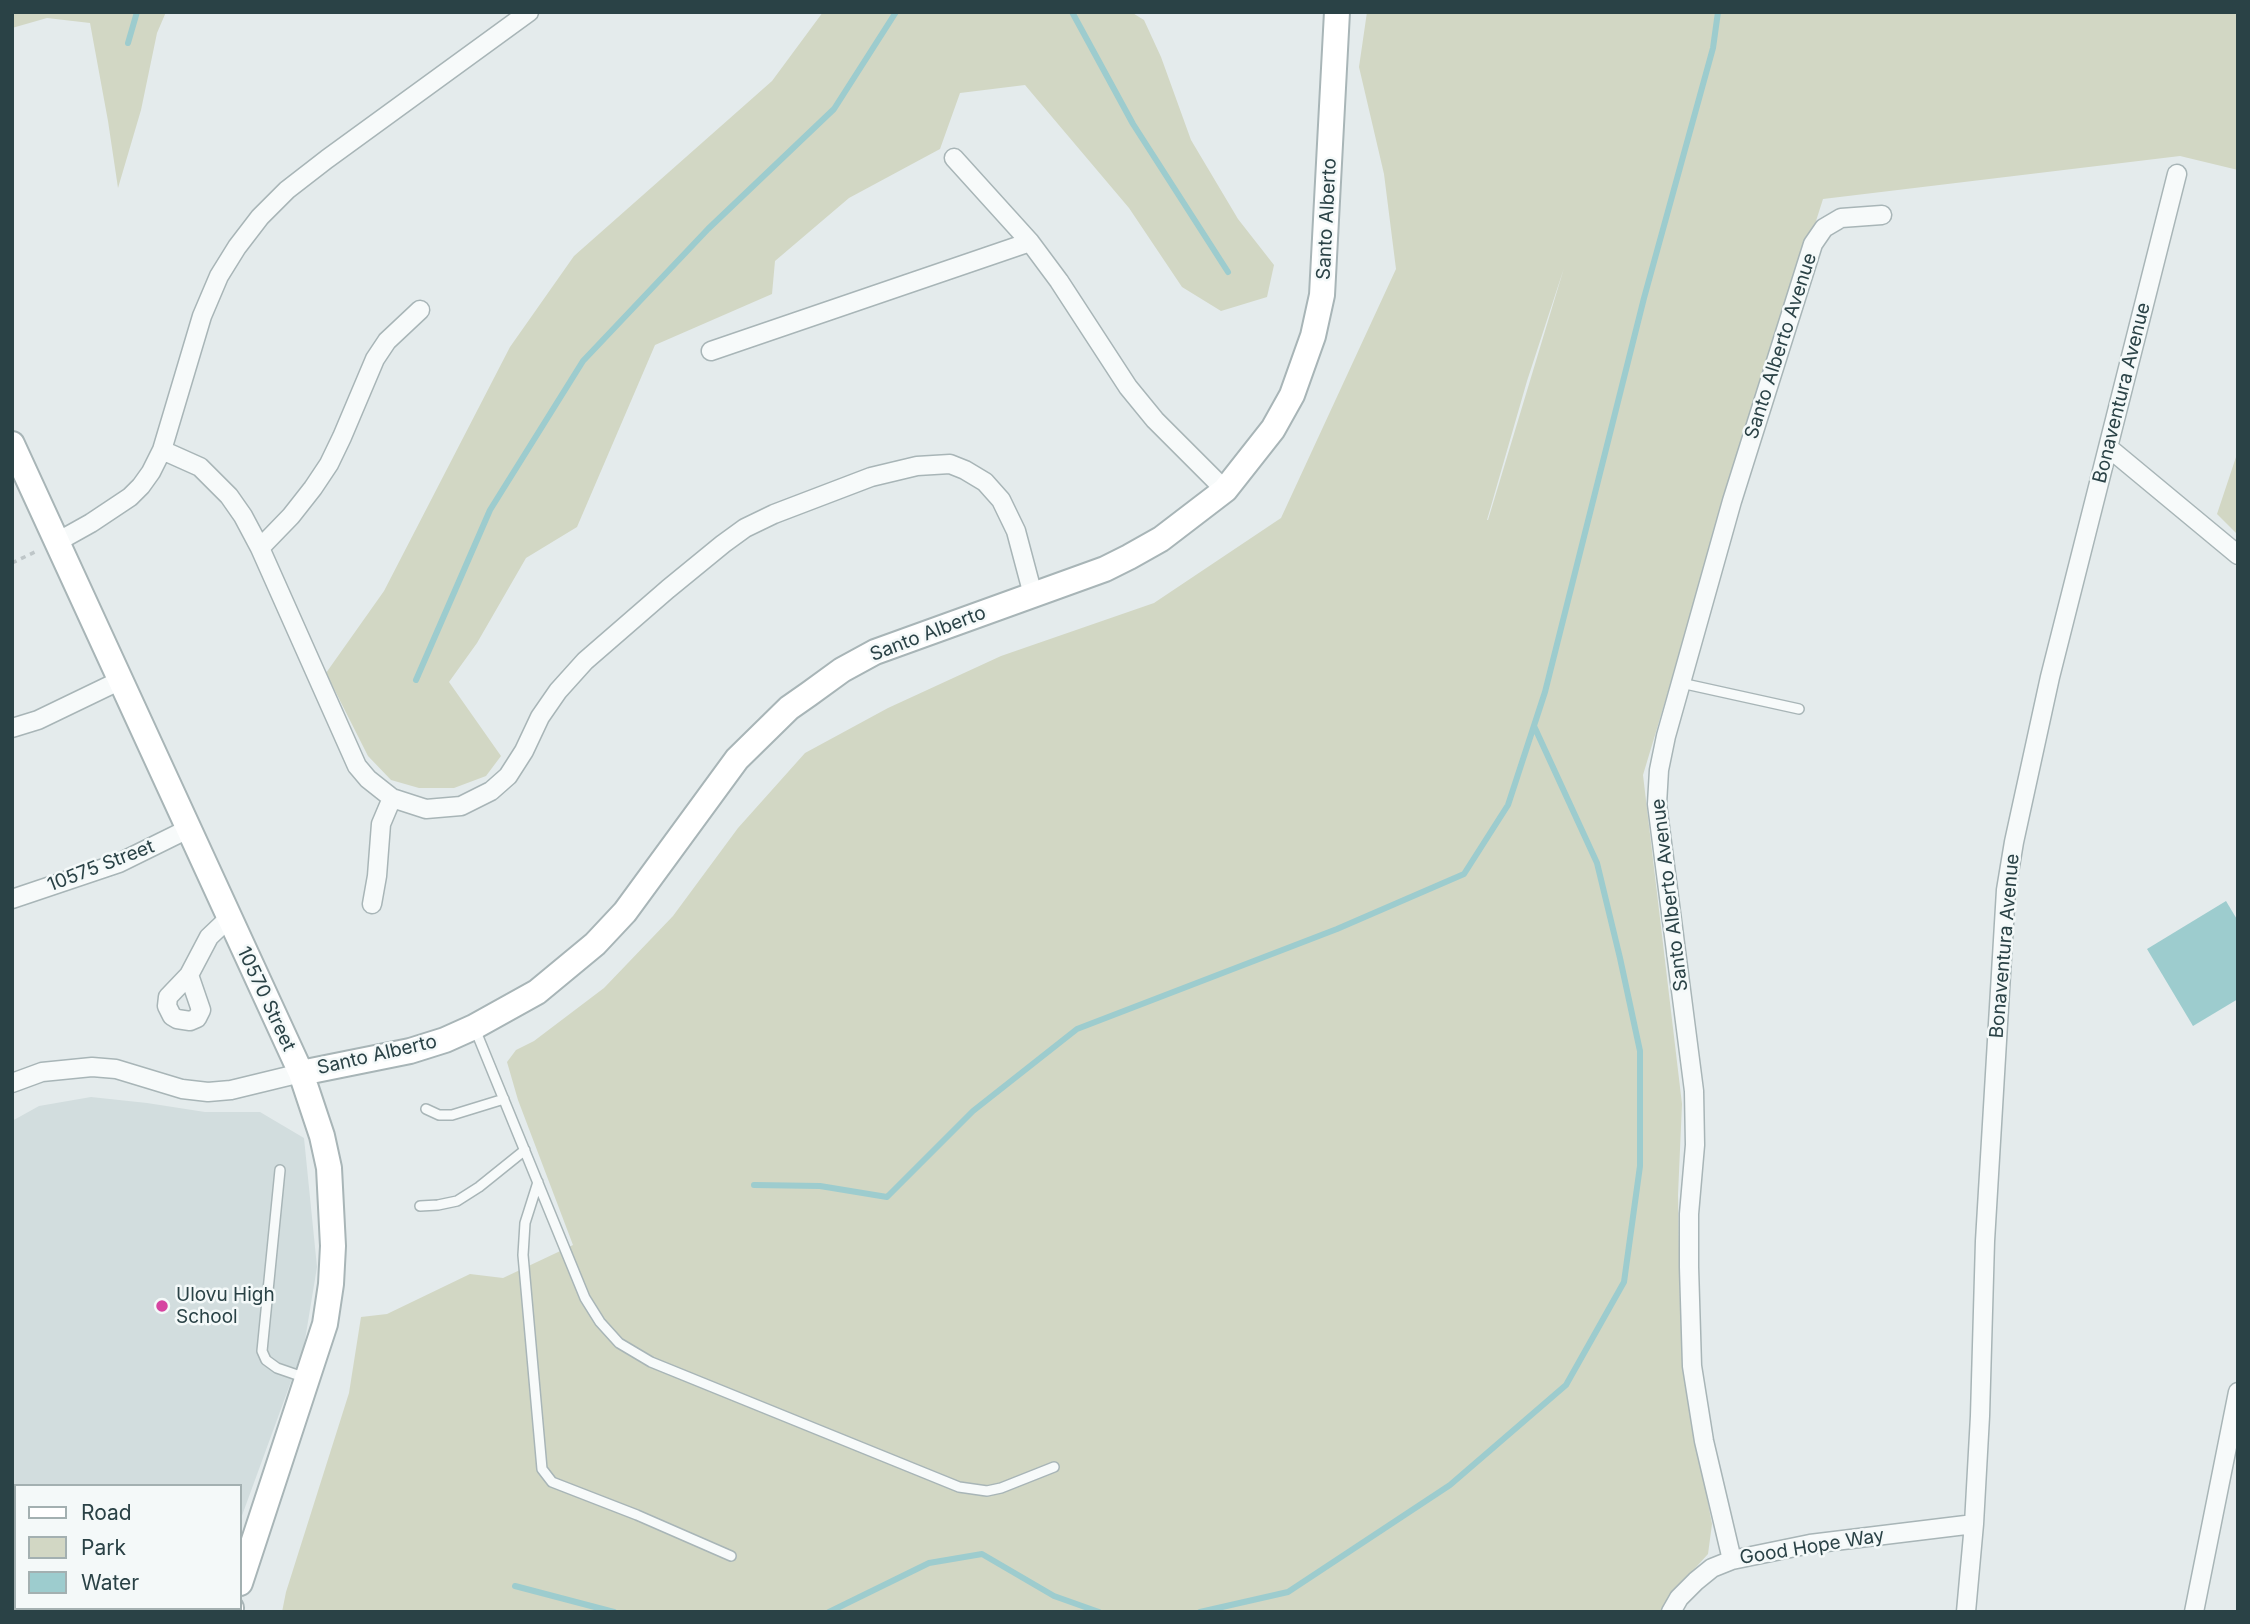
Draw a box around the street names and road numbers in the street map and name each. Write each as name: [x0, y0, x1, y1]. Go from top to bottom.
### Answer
street label: Santo Alberto: [1312, 157, 1342, 281]
street label: Santo Alberto Avenue: [1740, 250, 1822, 442]
street label: Bonaventura Avenue: [2089, 300, 2155, 486]
street label: Santo Alberto: [867, 601, 989, 667]
street label: Santo Alberto Avenue: [1647, 797, 1693, 993]
street label: 10575 Street: [44, 835, 158, 897]
street label: Bonaventura Avenue: [1986, 853, 2024, 1039]
street label: 10570 Street: [232, 943, 300, 1055]
street label: Santo Alberto: [315, 1030, 439, 1080]
street label: Good Hope Way: [1738, 1524, 1886, 1570]

